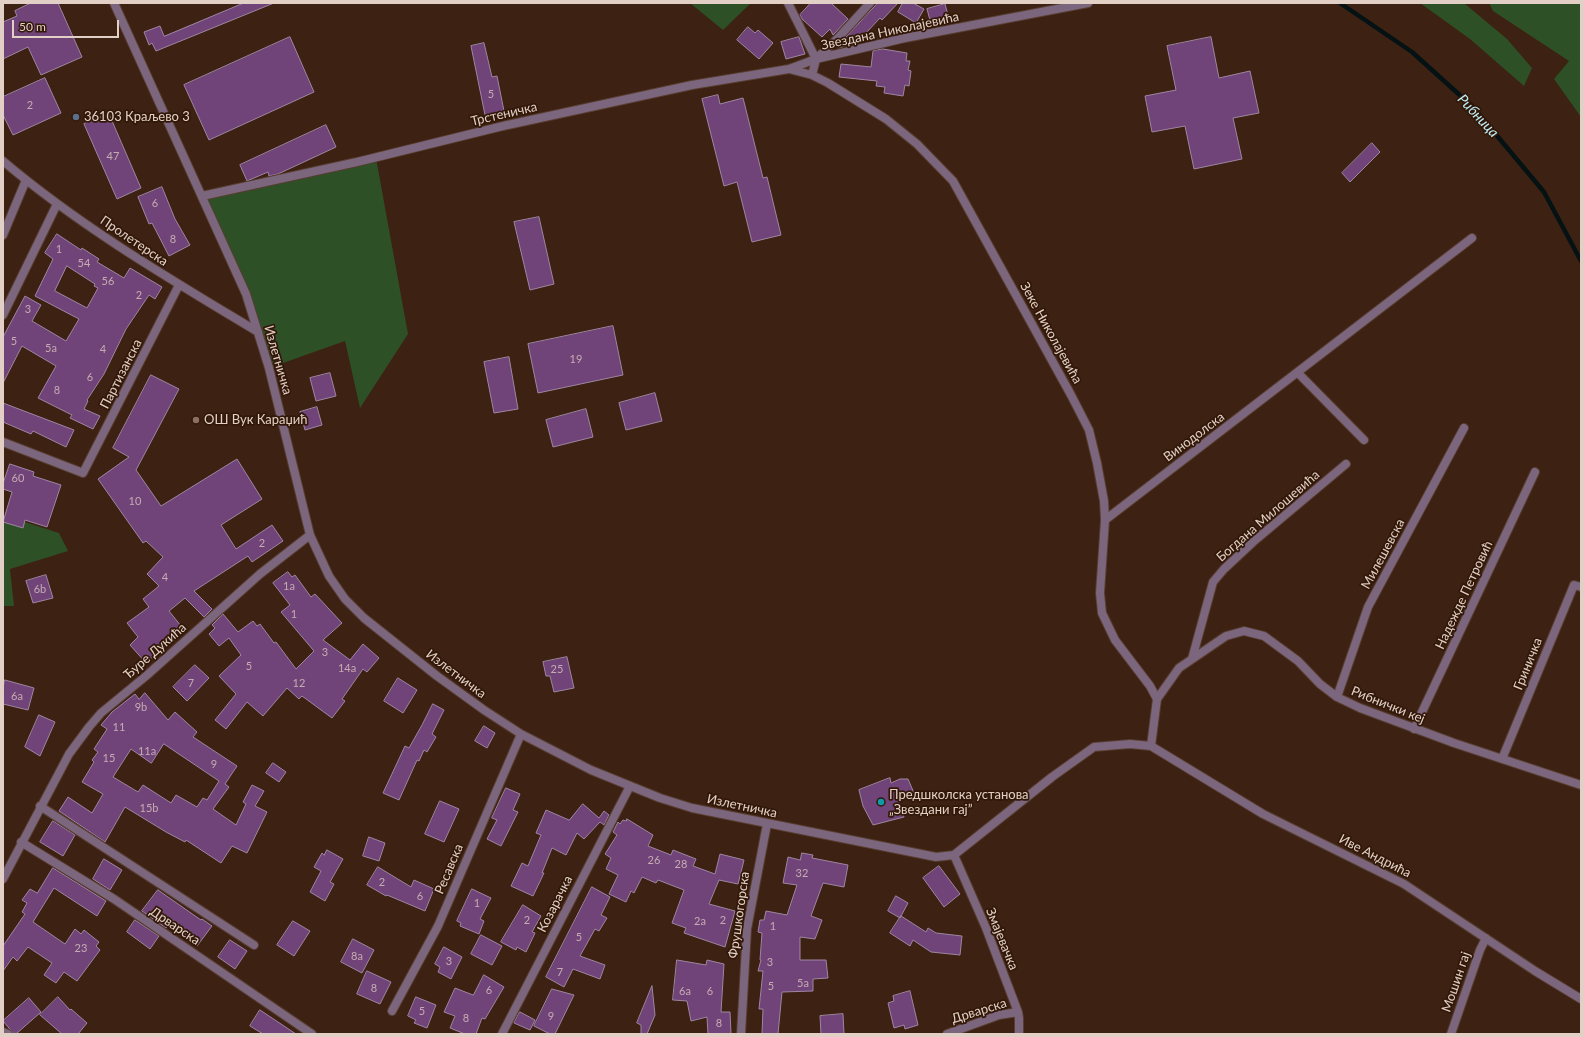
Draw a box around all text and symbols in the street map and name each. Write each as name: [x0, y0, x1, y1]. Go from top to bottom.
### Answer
street label: Звездана Николајевића: [820, 9, 960, 53]
scale bar: [14, 12, 121, 38]
text: 50 m: [19, 19, 46, 34]
house number: 5: [488, 87, 494, 101]
water label: Рибница: [1454, 91, 1502, 141]
house number: 2: [27, 98, 33, 112]
street label: Трстеничка: [469, 99, 539, 129]
place label: 36103 Краљево 3: [84, 109, 190, 125]
marker: 36103 Краљево 3: [71, 112, 81, 122]
house number: 47: [107, 149, 119, 163]
house number: 6: [152, 196, 158, 210]
street label: Пролетерска: [97, 213, 171, 269]
house number: 8: [170, 232, 176, 246]
house number: 1: [56, 242, 62, 256]
house number: 54: [78, 256, 90, 270]
house number: 56: [102, 274, 114, 288]
street label: Зеке Николајевића: [1017, 280, 1085, 386]
house number: 2: [136, 288, 142, 302]
house number: 3: [25, 302, 31, 316]
street label: Излетничка: [261, 324, 295, 396]
house number: 5: [11, 334, 17, 348]
street label: Партизанска: [97, 337, 145, 411]
house number: 5a: [45, 341, 57, 355]
house number: 4: [100, 342, 106, 356]
house number: 19: [570, 352, 582, 366]
house number: 6: [87, 370, 93, 384]
house number: 8: [54, 383, 60, 397]
street label: Винодолска: [1160, 409, 1228, 465]
place label: ОШ Вук Караџић: [204, 412, 308, 428]
marker: ОШ Вук Караџић: [191, 415, 201, 425]
street label: Богдана Милошевића: [1213, 467, 1323, 565]
house number: 60: [12, 471, 24, 485]
house number: 10: [129, 494, 141, 508]
street label: Милешевска: [1358, 516, 1408, 592]
house number: 2: [259, 536, 265, 550]
street label: Надежде Петровић: [1432, 538, 1496, 652]
house number: 4: [162, 570, 168, 584]
house number: 1a: [283, 579, 295, 593]
house number: 6b: [34, 582, 46, 596]
house number: 1: [291, 607, 297, 621]
street label: Ђуре Дукића: [121, 620, 189, 682]
street label: Гриничка: [1510, 636, 1546, 692]
house number: 3: [322, 645, 328, 659]
street label: Излетничка: [423, 646, 489, 702]
house number: 5: [246, 659, 252, 673]
house number: 14a: [338, 661, 356, 675]
house number: 25: [551, 662, 563, 676]
house number: 7: [188, 676, 194, 690]
house number: 12: [293, 676, 305, 690]
street label: Рибнички кеј: [1349, 683, 1427, 727]
house number: 6a: [11, 689, 23, 703]
house number: 9b: [135, 700, 147, 714]
house number: 11: [113, 720, 125, 734]
house number: 11a: [138, 744, 156, 758]
house number: 15: [103, 751, 115, 765]
house number: 9: [211, 757, 217, 771]
place label: Предшколска установа „Звездани гај”: [889, 787, 1029, 818]
street label: Излетничка: [706, 791, 778, 821]
marker: Предшколска установа „Звездани гај”: [876, 797, 886, 807]
house number: 15b: [140, 801, 158, 815]
street label: Иве Андрића: [1336, 831, 1414, 881]
street label: Ресавска: [431, 842, 467, 896]
house number: 26: [648, 853, 660, 867]
house number: 28: [675, 857, 687, 871]
house number: 32: [796, 866, 808, 880]
street label: Фрушкогорска: [725, 871, 753, 959]
street label: Козарачка: [534, 873, 576, 935]
house number: 2: [379, 875, 385, 889]
house number: 6: [417, 889, 423, 903]
house number: 1: [474, 896, 480, 910]
street label: Дрварска: [147, 904, 203, 948]
street label: Змајевачка: [982, 906, 1022, 972]
house number: 2: [524, 913, 530, 927]
house number: 2: [720, 913, 726, 927]
house number: 2a: [694, 914, 706, 928]
house number: 1: [770, 919, 776, 933]
house number: 5: [576, 930, 582, 944]
house number: 23: [75, 941, 87, 955]
house number: 8a: [351, 949, 363, 963]
street label: Мошин гај: [1438, 950, 1474, 1014]
house number: 3: [446, 954, 452, 968]
house number: 3: [767, 955, 773, 969]
house number: 7: [557, 965, 563, 979]
house number: 5a: [797, 976, 809, 990]
house number: 5: [768, 979, 774, 993]
house number: 8: [371, 981, 377, 995]
house number: 6: [486, 983, 492, 997]
house number: 6a: [679, 984, 691, 998]
house number: 6: [707, 984, 713, 998]
street label: Дрварска: [949, 995, 1009, 1027]
house number: 5: [419, 1004, 425, 1018]
house number: 9: [548, 1009, 554, 1023]
house number: 8: [463, 1011, 469, 1025]
house number: 8: [716, 1016, 722, 1030]

